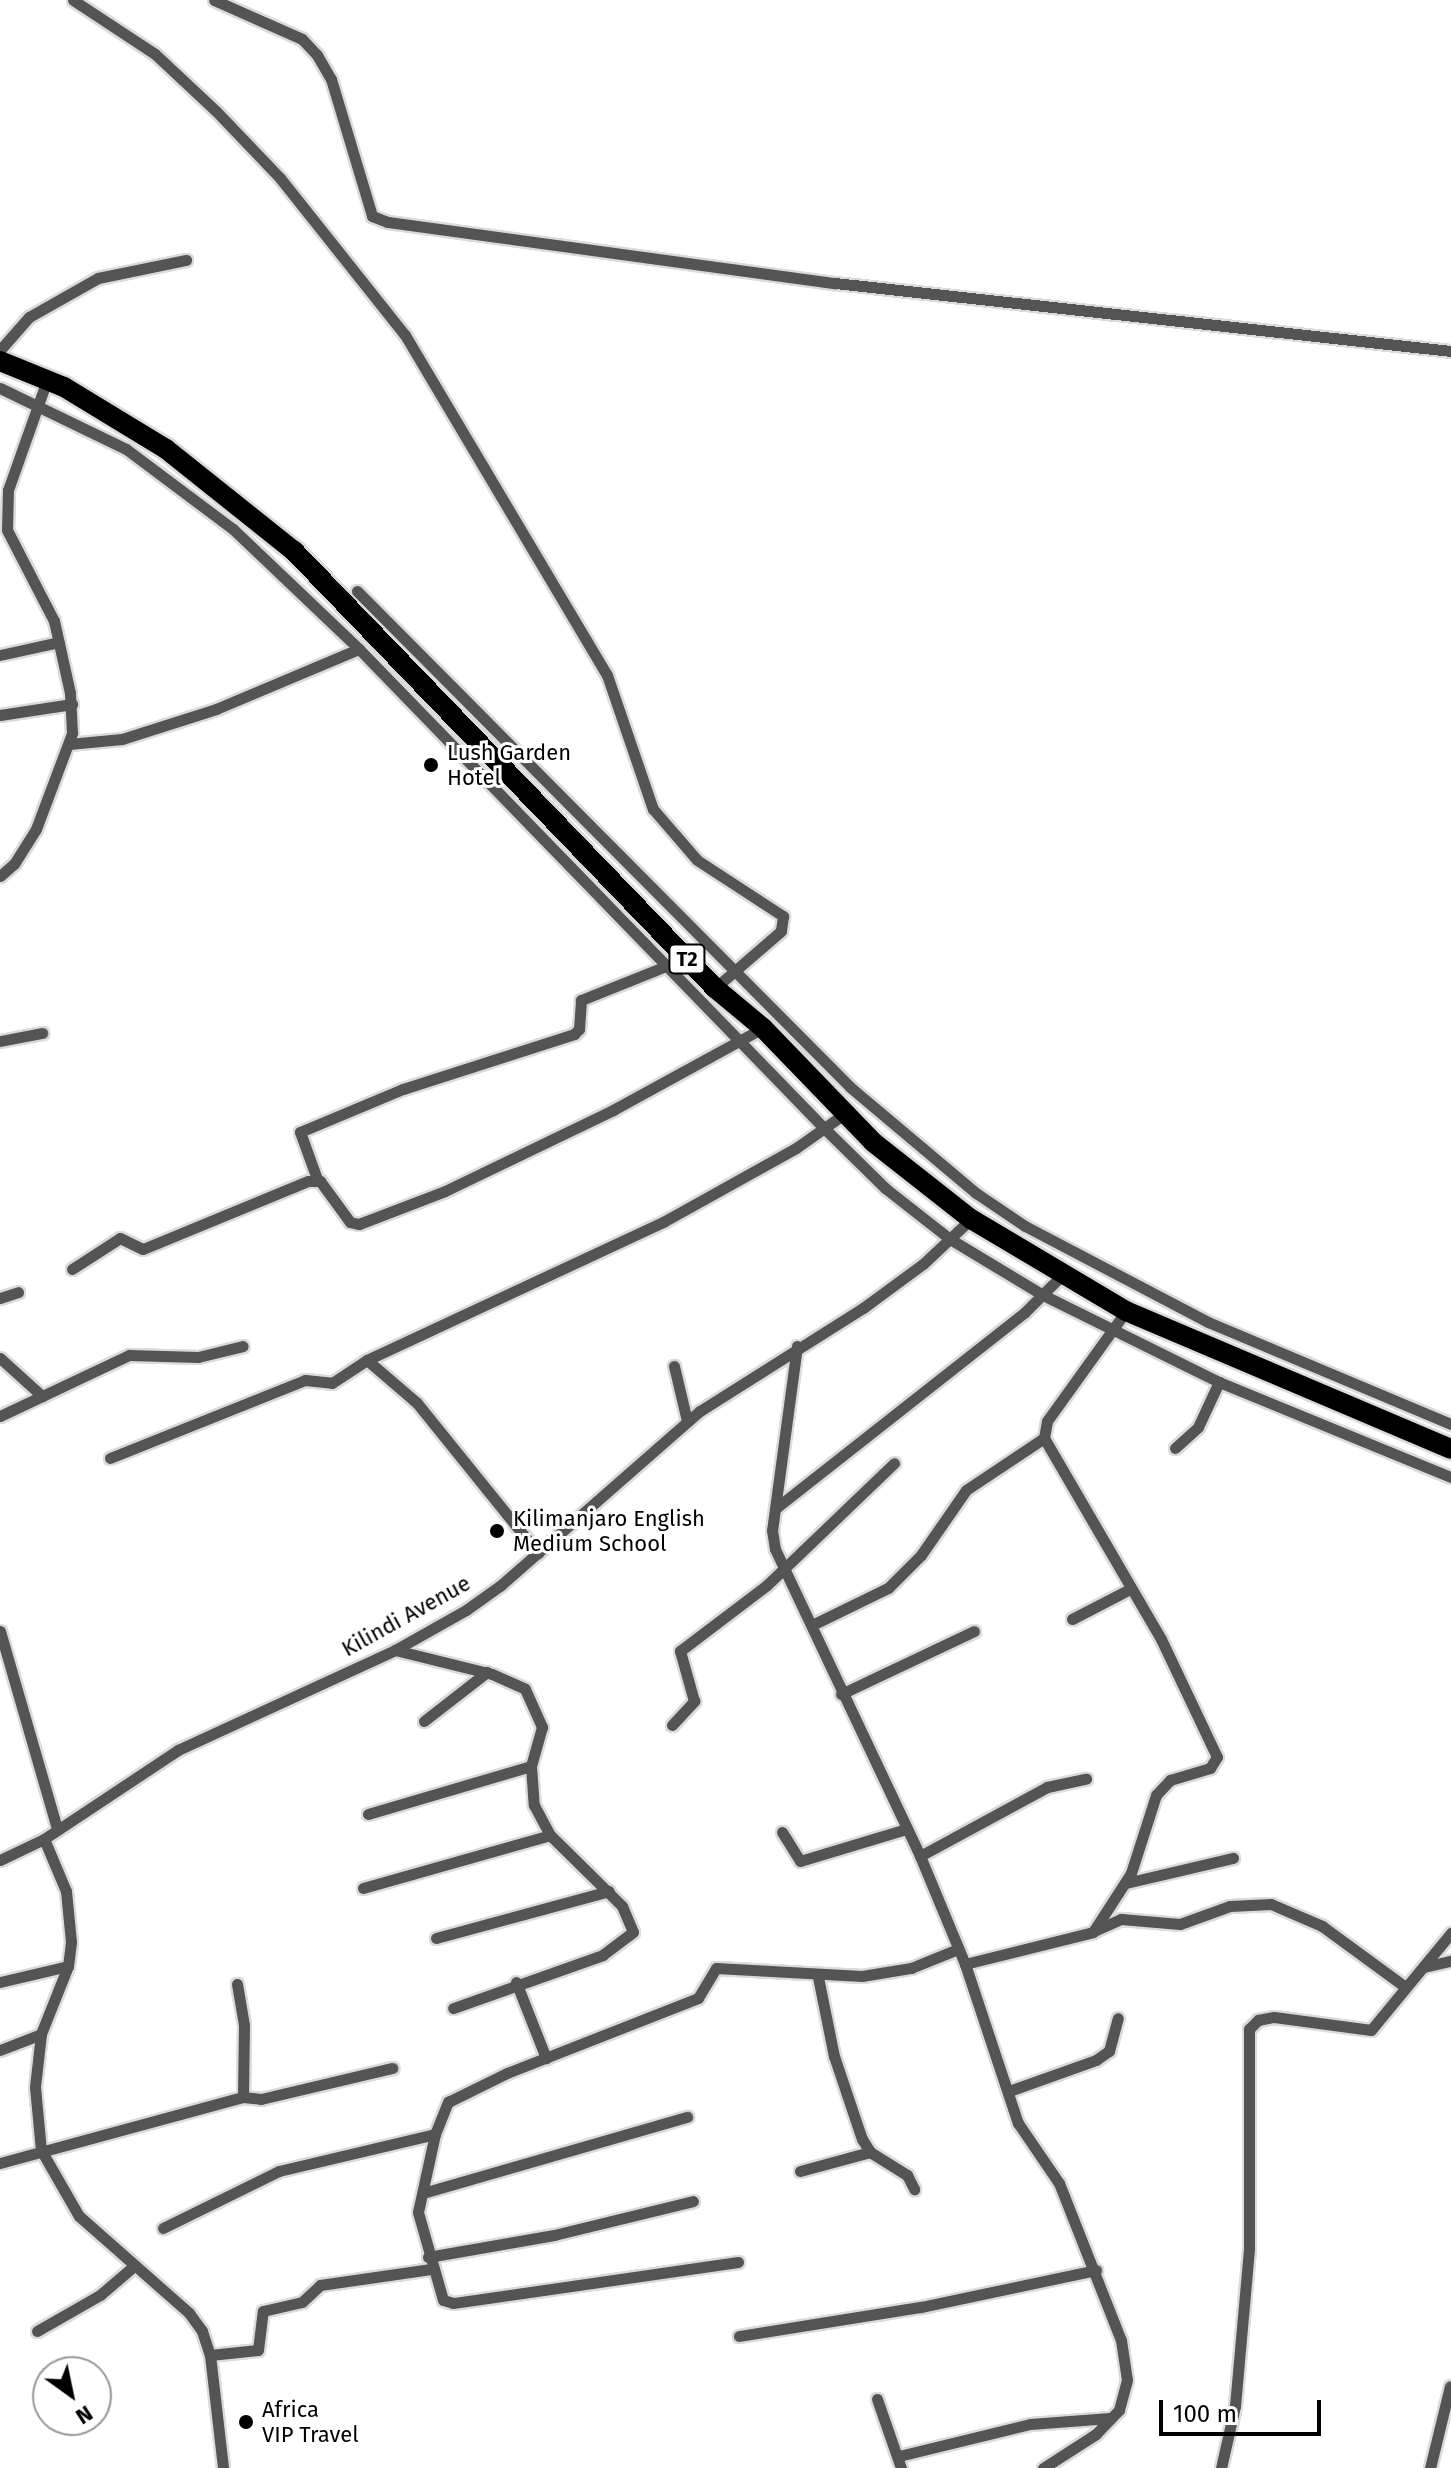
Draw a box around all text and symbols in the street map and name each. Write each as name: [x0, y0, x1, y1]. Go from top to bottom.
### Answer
place label: Lush Garden Hotel: [447, 739, 571, 790]
marker: Lush Garden Hotel: [422, 756, 440, 774]
road number: T2: [667, 943, 707, 975]
place label: Kilimanjaro English Medium School: [513, 1505, 705, 1556]
marker: Kilimanjaro English Medium School: [488, 1522, 506, 1540]
street label: Kilindi Avenue: [337, 1570, 475, 1662]
north arrow: [32, 2356, 112, 2436]
scale bar: [1163, 2384, 1325, 2434]
place label: Africa VIP Travel: [262, 2396, 359, 2448]
text: N: [71, 2400, 98, 2430]
text: 100 m: [1173, 2400, 1237, 2428]
marker: Africa VIP Travel: [237, 2413, 255, 2431]

